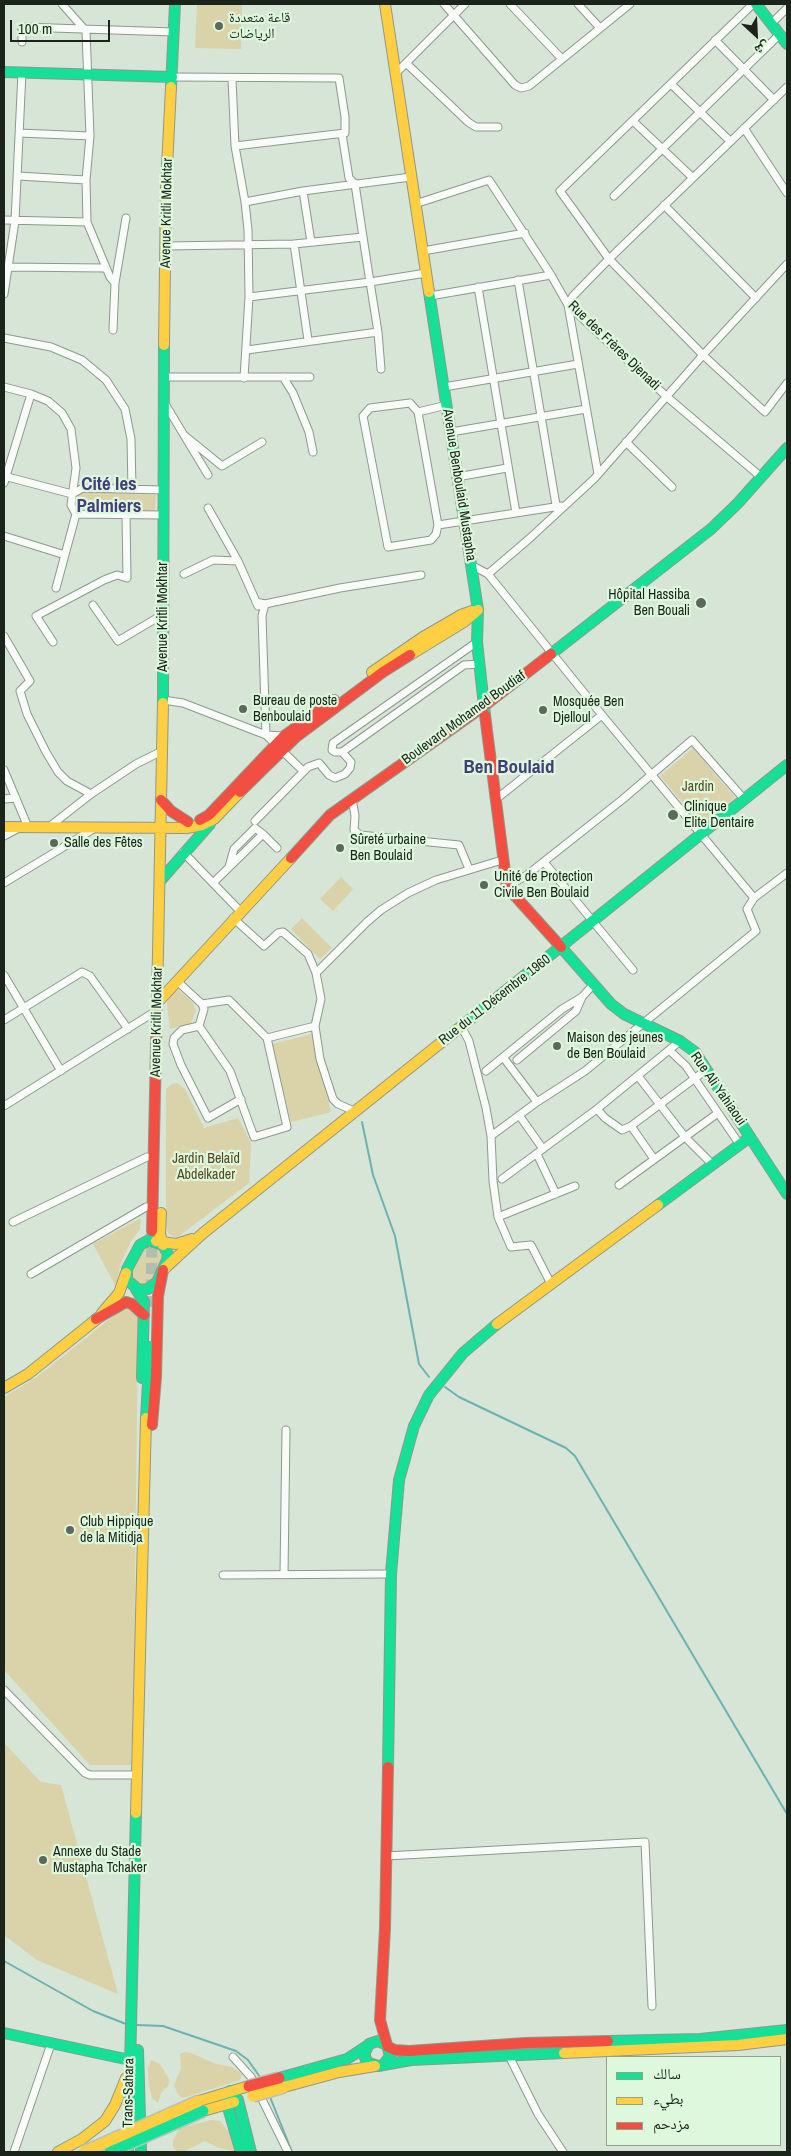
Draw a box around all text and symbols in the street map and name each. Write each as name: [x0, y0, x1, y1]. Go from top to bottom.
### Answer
scale bar: [12, 10, 112, 42]
place label: قاعة متعددة الرياضات: [229, 10, 290, 42]
north arrow: [731, 10, 781, 60]
text: 100 m: [18, 18, 52, 39]
marker: قاعة متعددة الرياضات: [213, 20, 225, 32]
text: ش: [752, 37, 773, 60]
street label: Avenue Kritli Mokhtar: [158, 158, 176, 268]
street label: Rue des Frères Djenadi: [564, 298, 664, 394]
street label: Avenue Benboulaid Mustapha: [439, 408, 479, 562]
district label: Cité les Palmiers: [77, 474, 141, 518]
street label: Avenue Kritli Mokhtar: [155, 562, 171, 672]
place label: Hôpital Hassiba Ben Bouali: [608, 587, 690, 620]
marker: Hôpital Hassiba Ben Bouali: [694, 596, 708, 610]
street label: Boulevard Mohamed Boudiaf: [399, 668, 529, 768]
place label: Bureau de poste Benboulaid: [253, 693, 337, 726]
place label: Mosquée Ben Djelloul: [553, 694, 624, 726]
marker: Bureau de poste Benboulaid: [237, 703, 249, 715]
marker: Mosquée Ben Djelloul: [537, 704, 549, 716]
district label: Ben Boulaid: [464, 757, 554, 779]
park label: Jardin: [682, 779, 714, 795]
place label: Clinique Elite Dentaire: [684, 799, 754, 832]
marker: Clinique Elite Dentaire: [666, 808, 680, 822]
place label: Sûreté urbaine Ben Boulaid: [350, 832, 426, 864]
place label: Salle des Fêtes: [64, 835, 143, 851]
marker: Salle des Fêtes: [48, 837, 60, 849]
marker: Sûreté urbaine Ben Boulaid: [334, 842, 346, 854]
place label: Unité de Protection Civile Ben Boulaid: [494, 869, 593, 902]
marker: Unité de Protection Civile Ben Boulaid: [478, 879, 490, 891]
street label: Rue du 11 Décembre 1960: [436, 951, 554, 1049]
street label: Avenue Kritli Mokhtar: [148, 967, 166, 1077]
place label: Maison des jeunes de Ben Boulaid: [567, 1030, 663, 1062]
marker: Maison des jeunes de Ben Boulaid: [551, 1040, 563, 1052]
street label: Rue Ali Yahiaoui: [686, 1049, 750, 1129]
park label: Jardin Belaïd Abdelkader: [172, 1151, 240, 1184]
place label: Club Hippique de la Mitidja: [80, 1514, 153, 1546]
marker: Club Hippique de la Mitidja: [64, 1524, 76, 1536]
place label: Annexe du Stade Mustapha Tchaker: [53, 1844, 147, 1876]
marker: Annexe du Stade Mustapha Tchaker: [37, 1854, 49, 1866]
legend: [606, 2056, 781, 2146]
street label: Trans-Sahara: [120, 2058, 138, 2128]
text: سالك: [653, 2063, 681, 2084]
text: بطيء: [653, 2088, 683, 2109]
text: مزدحم: [653, 2113, 690, 2134]

